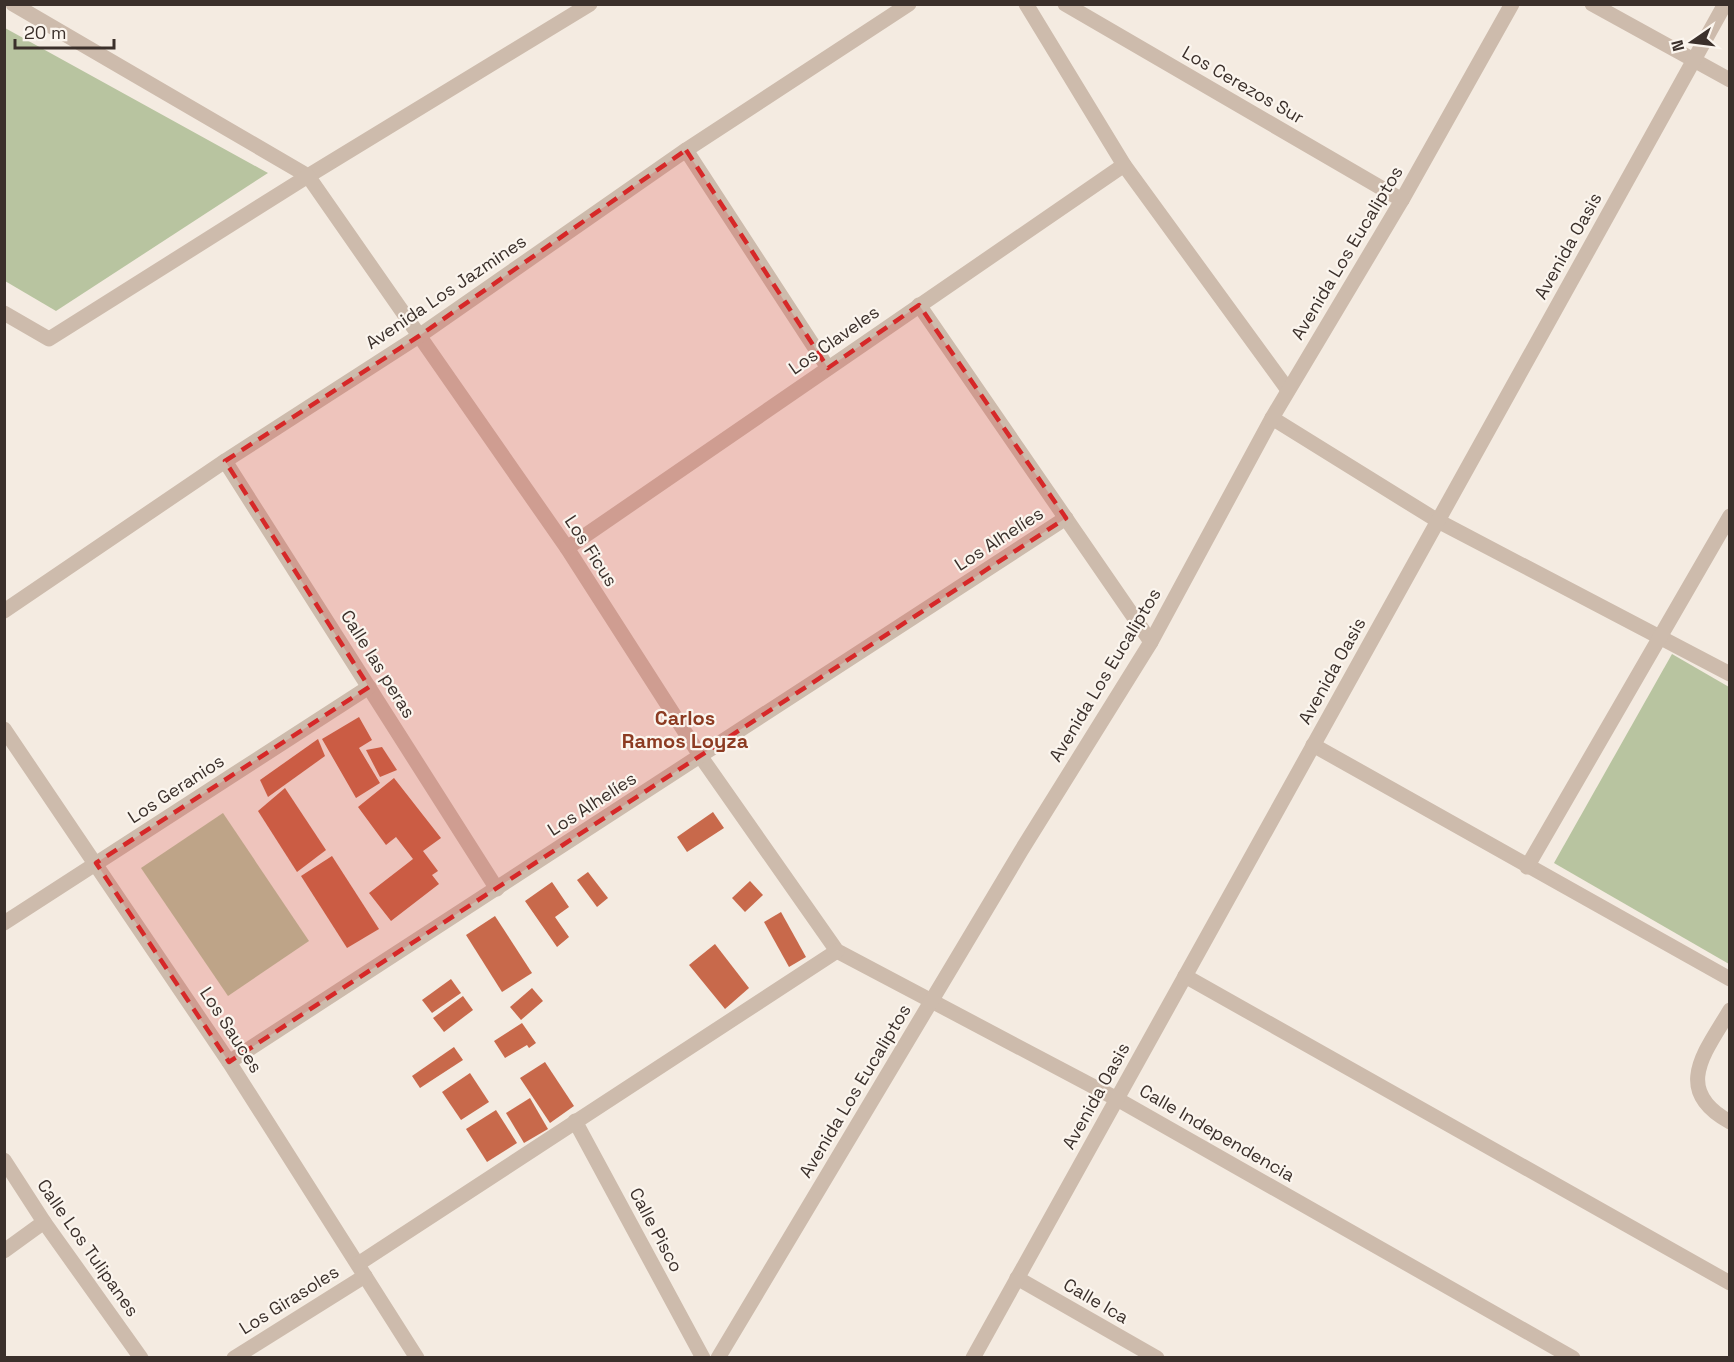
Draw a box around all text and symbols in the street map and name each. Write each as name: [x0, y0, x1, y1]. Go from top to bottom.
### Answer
scale bar: [15, 12, 114, 50]
north arrow: [1662, 12, 1722, 72]
text: 20 m: [24, 21, 67, 44]
text: N: [1666, 38, 1689, 53]
street label: Los Cerezos Sur: [1178, 40, 1309, 129]
street label: Avenida Los Eucaliptos: [1285, 162, 1408, 344]
street label: Avenida Oasis: [1529, 188, 1606, 303]
street label: Avenida Los Jazmines: [361, 229, 531, 354]
street label: Los Claveles: [784, 300, 883, 379]
street label: Los Alhelíes: [950, 501, 1047, 576]
street label: Los Ficus: [560, 511, 623, 591]
street label: Avenida Los Eucaliptos: [1043, 584, 1166, 766]
street label: Calle las peras: [336, 605, 421, 722]
street label: Avenida Oasis: [1293, 613, 1370, 728]
district label: Carlos Ramos Loyza: [622, 705, 749, 754]
street label: Los Geranios: [123, 749, 228, 828]
street label: Los Alhelíes: [543, 766, 640, 841]
street label: Los Sauces: [195, 982, 268, 1077]
street label: Avenida Los Eucaliptos: [793, 1000, 916, 1182]
street label: Avenida Oasis: [1057, 1038, 1134, 1153]
street label: Calle Independencia: [1135, 1079, 1299, 1186]
street label: Calle Los Tulipanes: [32, 1174, 144, 1321]
street label: Calle Pisco: [625, 1183, 688, 1276]
street label: Los Girasoles: [235, 1260, 343, 1339]
street label: Calle Ica: [1060, 1273, 1133, 1328]

